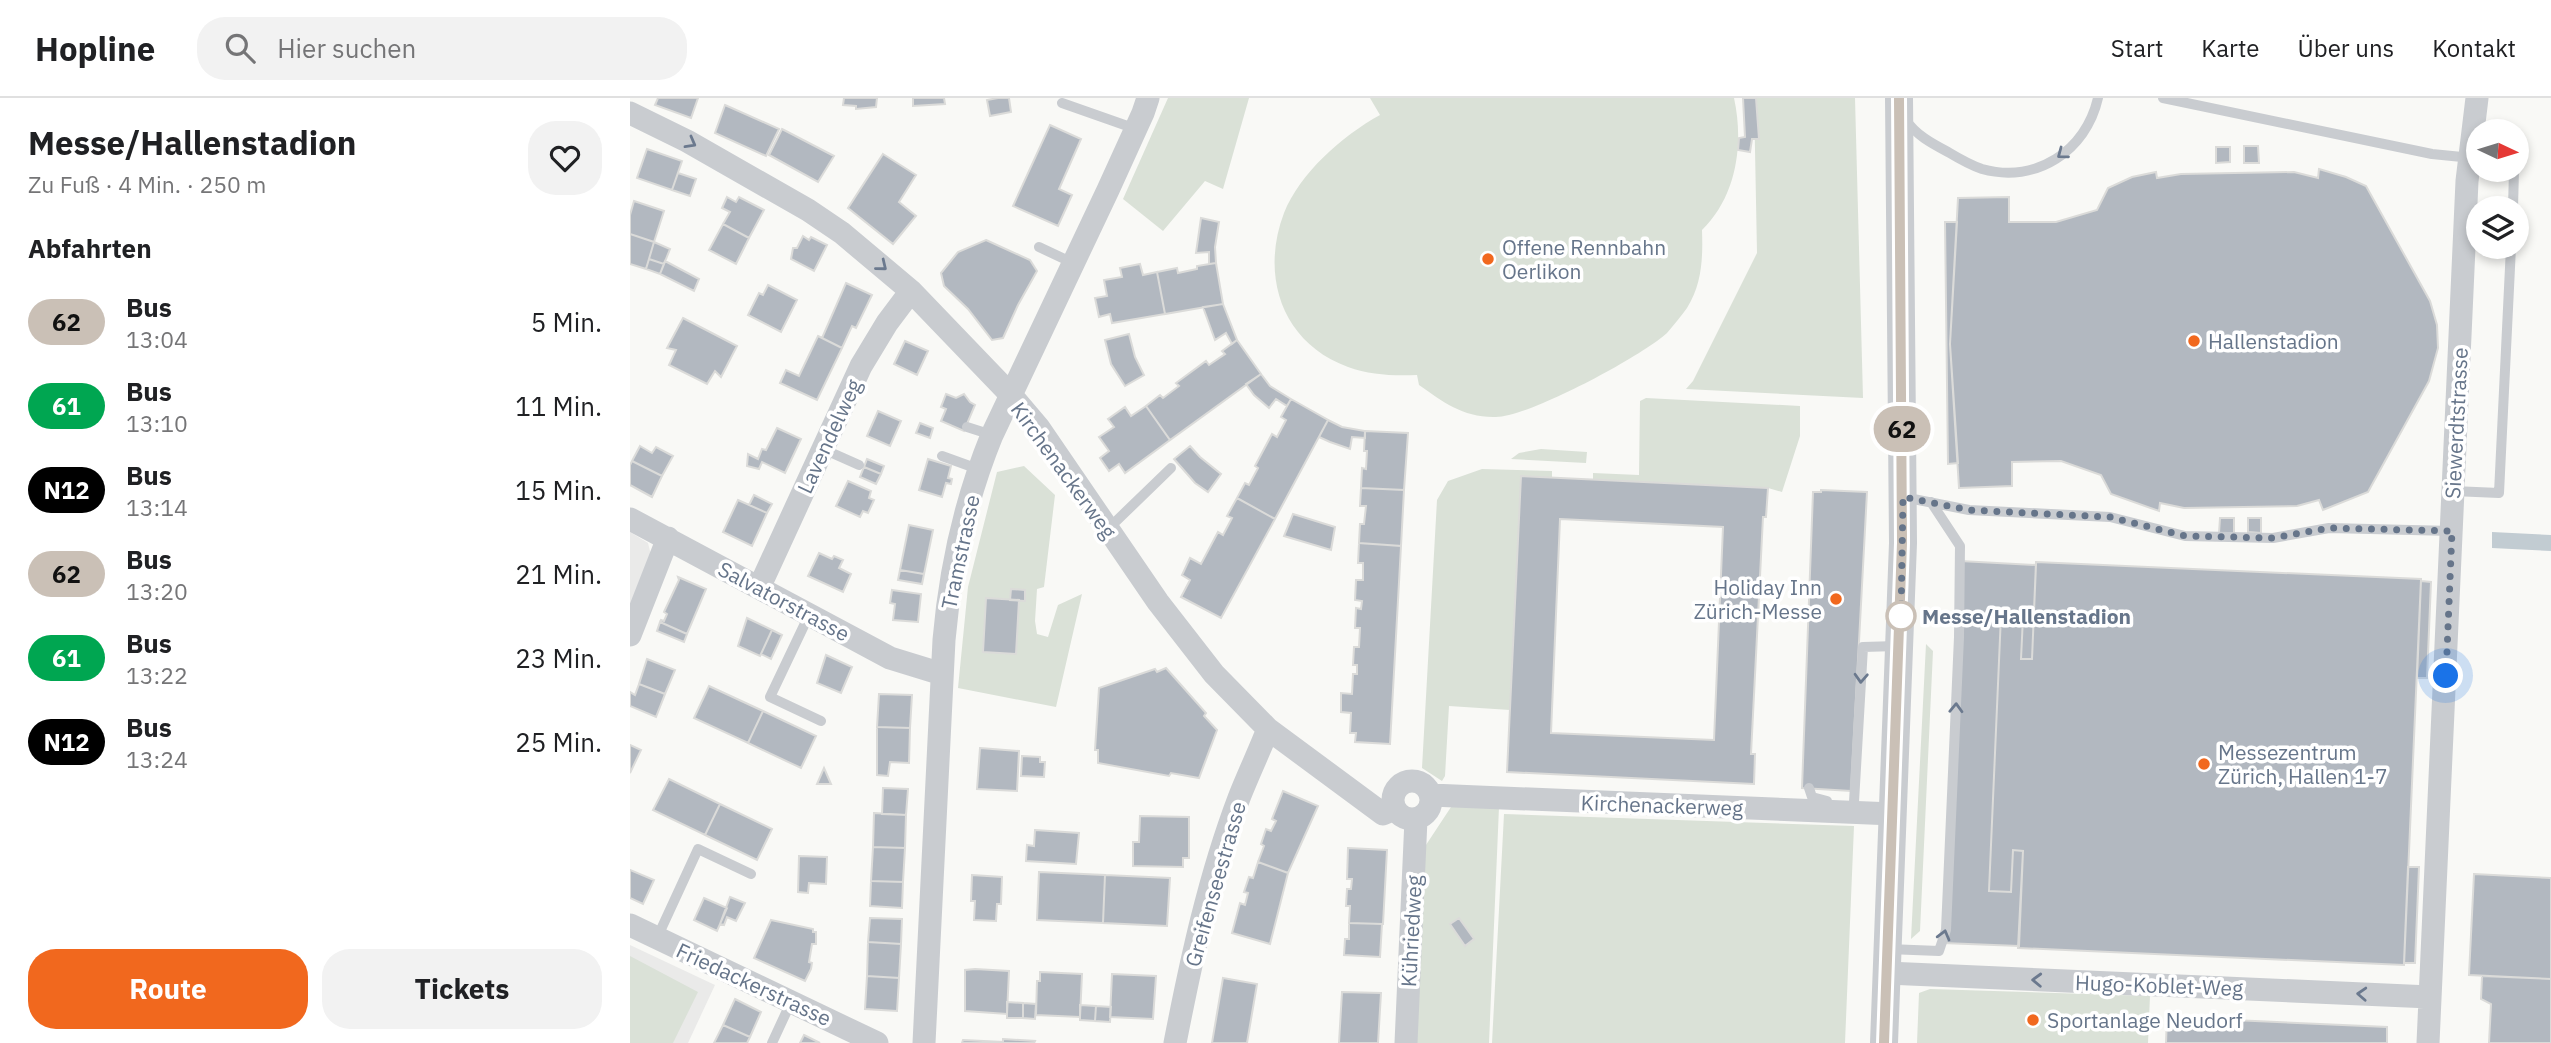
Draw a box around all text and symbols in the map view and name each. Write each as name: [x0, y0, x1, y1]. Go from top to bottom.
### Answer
search box: [197, 17, 687, 80]
text: Hopline: [35, 27, 155, 70]
icon: search: [221, 29, 259, 67]
text: Hier suchen: [277, 31, 416, 65]
text: Start: [2111, 32, 2163, 64]
text: Karte: [2201, 32, 2259, 64]
text: Über uns: [2297, 32, 2394, 64]
text: Kontakt: [2432, 32, 2516, 64]
north arrow: [2466, 119, 2529, 182]
map controls: [2466, 119, 2529, 259]
text: Messe/Hallenstadion: [28, 121, 357, 164]
button: heart: [528, 121, 602, 195]
one-way arrow: [684, 135, 696, 148]
one-way arrow: [2057, 145, 2070, 158]
text: Zu Fuß · 4 Min. · 250 m: [28, 169, 266, 199]
button: layers: [2466, 196, 2529, 259]
text: Abfahrten: [28, 231, 152, 265]
place label: Offene Rennbahn Oerlikon: [1502, 233, 1666, 285]
marker: Offene Rennbahn Oerlikon: [1480, 251, 1496, 267]
one-way arrow: [873, 258, 886, 270]
text: Bus: [126, 290, 172, 324]
text: 5 Min.: [531, 305, 602, 339]
text: 62: [52, 306, 81, 338]
text: 13:04: [126, 324, 188, 354]
place label: Hallenstadion: [2208, 327, 2339, 355]
marker: Hallenstadion: [2186, 333, 2202, 349]
street label: Siewerdtstrasse: [2438, 347, 2474, 499]
text: Bus: [126, 374, 172, 408]
street label: Lavendelweg: [790, 374, 868, 498]
text: 11 Min.: [515, 389, 602, 423]
text: 61: [52, 390, 81, 422]
street label: Kirchenackerweg: [1005, 396, 1123, 544]
line badge: 62: [1870, 406, 1934, 452]
text: 13:10: [126, 408, 188, 438]
text: 62: [1888, 413, 1916, 445]
text: Bus: [126, 458, 172, 492]
text: 15 Min.: [515, 473, 602, 507]
text: N12: [43, 474, 90, 506]
text: 13:14: [126, 492, 188, 522]
street label: Tramstrasse: [934, 492, 986, 612]
text: Bus: [126, 542, 172, 576]
street label: Salvatorstrasse: [713, 555, 855, 647]
text: 21 Min.: [515, 557, 602, 591]
text: 62: [52, 558, 81, 590]
place label: Holiday Inn Zürich-Messe: [1694, 573, 1822, 625]
text: 13:20: [126, 576, 188, 606]
marker: Holiday Inn Zürich-Messe: [1828, 591, 1844, 607]
marker: Messe/Hallenstadion: [1886, 601, 1916, 631]
place label: Messe/Hallenstadion: [1922, 602, 2131, 630]
text: Bus: [126, 626, 172, 660]
text: 23 Min.: [515, 641, 602, 675]
text: 61: [52, 642, 81, 674]
your location: [2428, 658, 2463, 693]
text: 13:22: [126, 660, 188, 690]
one-way arrow: [1854, 673, 1869, 684]
one-way arrow: [1949, 702, 1964, 713]
text: Bus: [126, 710, 172, 744]
text: 25 Min.: [515, 725, 602, 759]
text: N12: [43, 726, 90, 758]
place label: Messezentrum Zürich, Hallen 1-7: [2218, 738, 2388, 790]
text: 13:24: [126, 744, 188, 774]
marker: Messezentrum Zürich, Hallen 1-7: [2196, 756, 2212, 772]
street label: Kirchenackerweg: [1580, 788, 1744, 822]
street label: Greifenseestrasse: [1178, 798, 1252, 970]
street label: Kühriedweg: [1394, 874, 1428, 988]
one-way arrow: [1936, 929, 1950, 941]
street label: Friedackerstrasse: [672, 936, 836, 1032]
button: Route: [28, 949, 308, 1029]
button: Tickets: [322, 949, 602, 1029]
street label: Hugo-Koblet-Weg: [2074, 968, 2244, 1002]
one-way arrow: [2031, 972, 2042, 987]
one-way arrow: [2357, 987, 2368, 1002]
place label: Sportanlage Neudorf: [2047, 1006, 2243, 1034]
marker: Sportanlage Neudorf: [2025, 1012, 2041, 1028]

